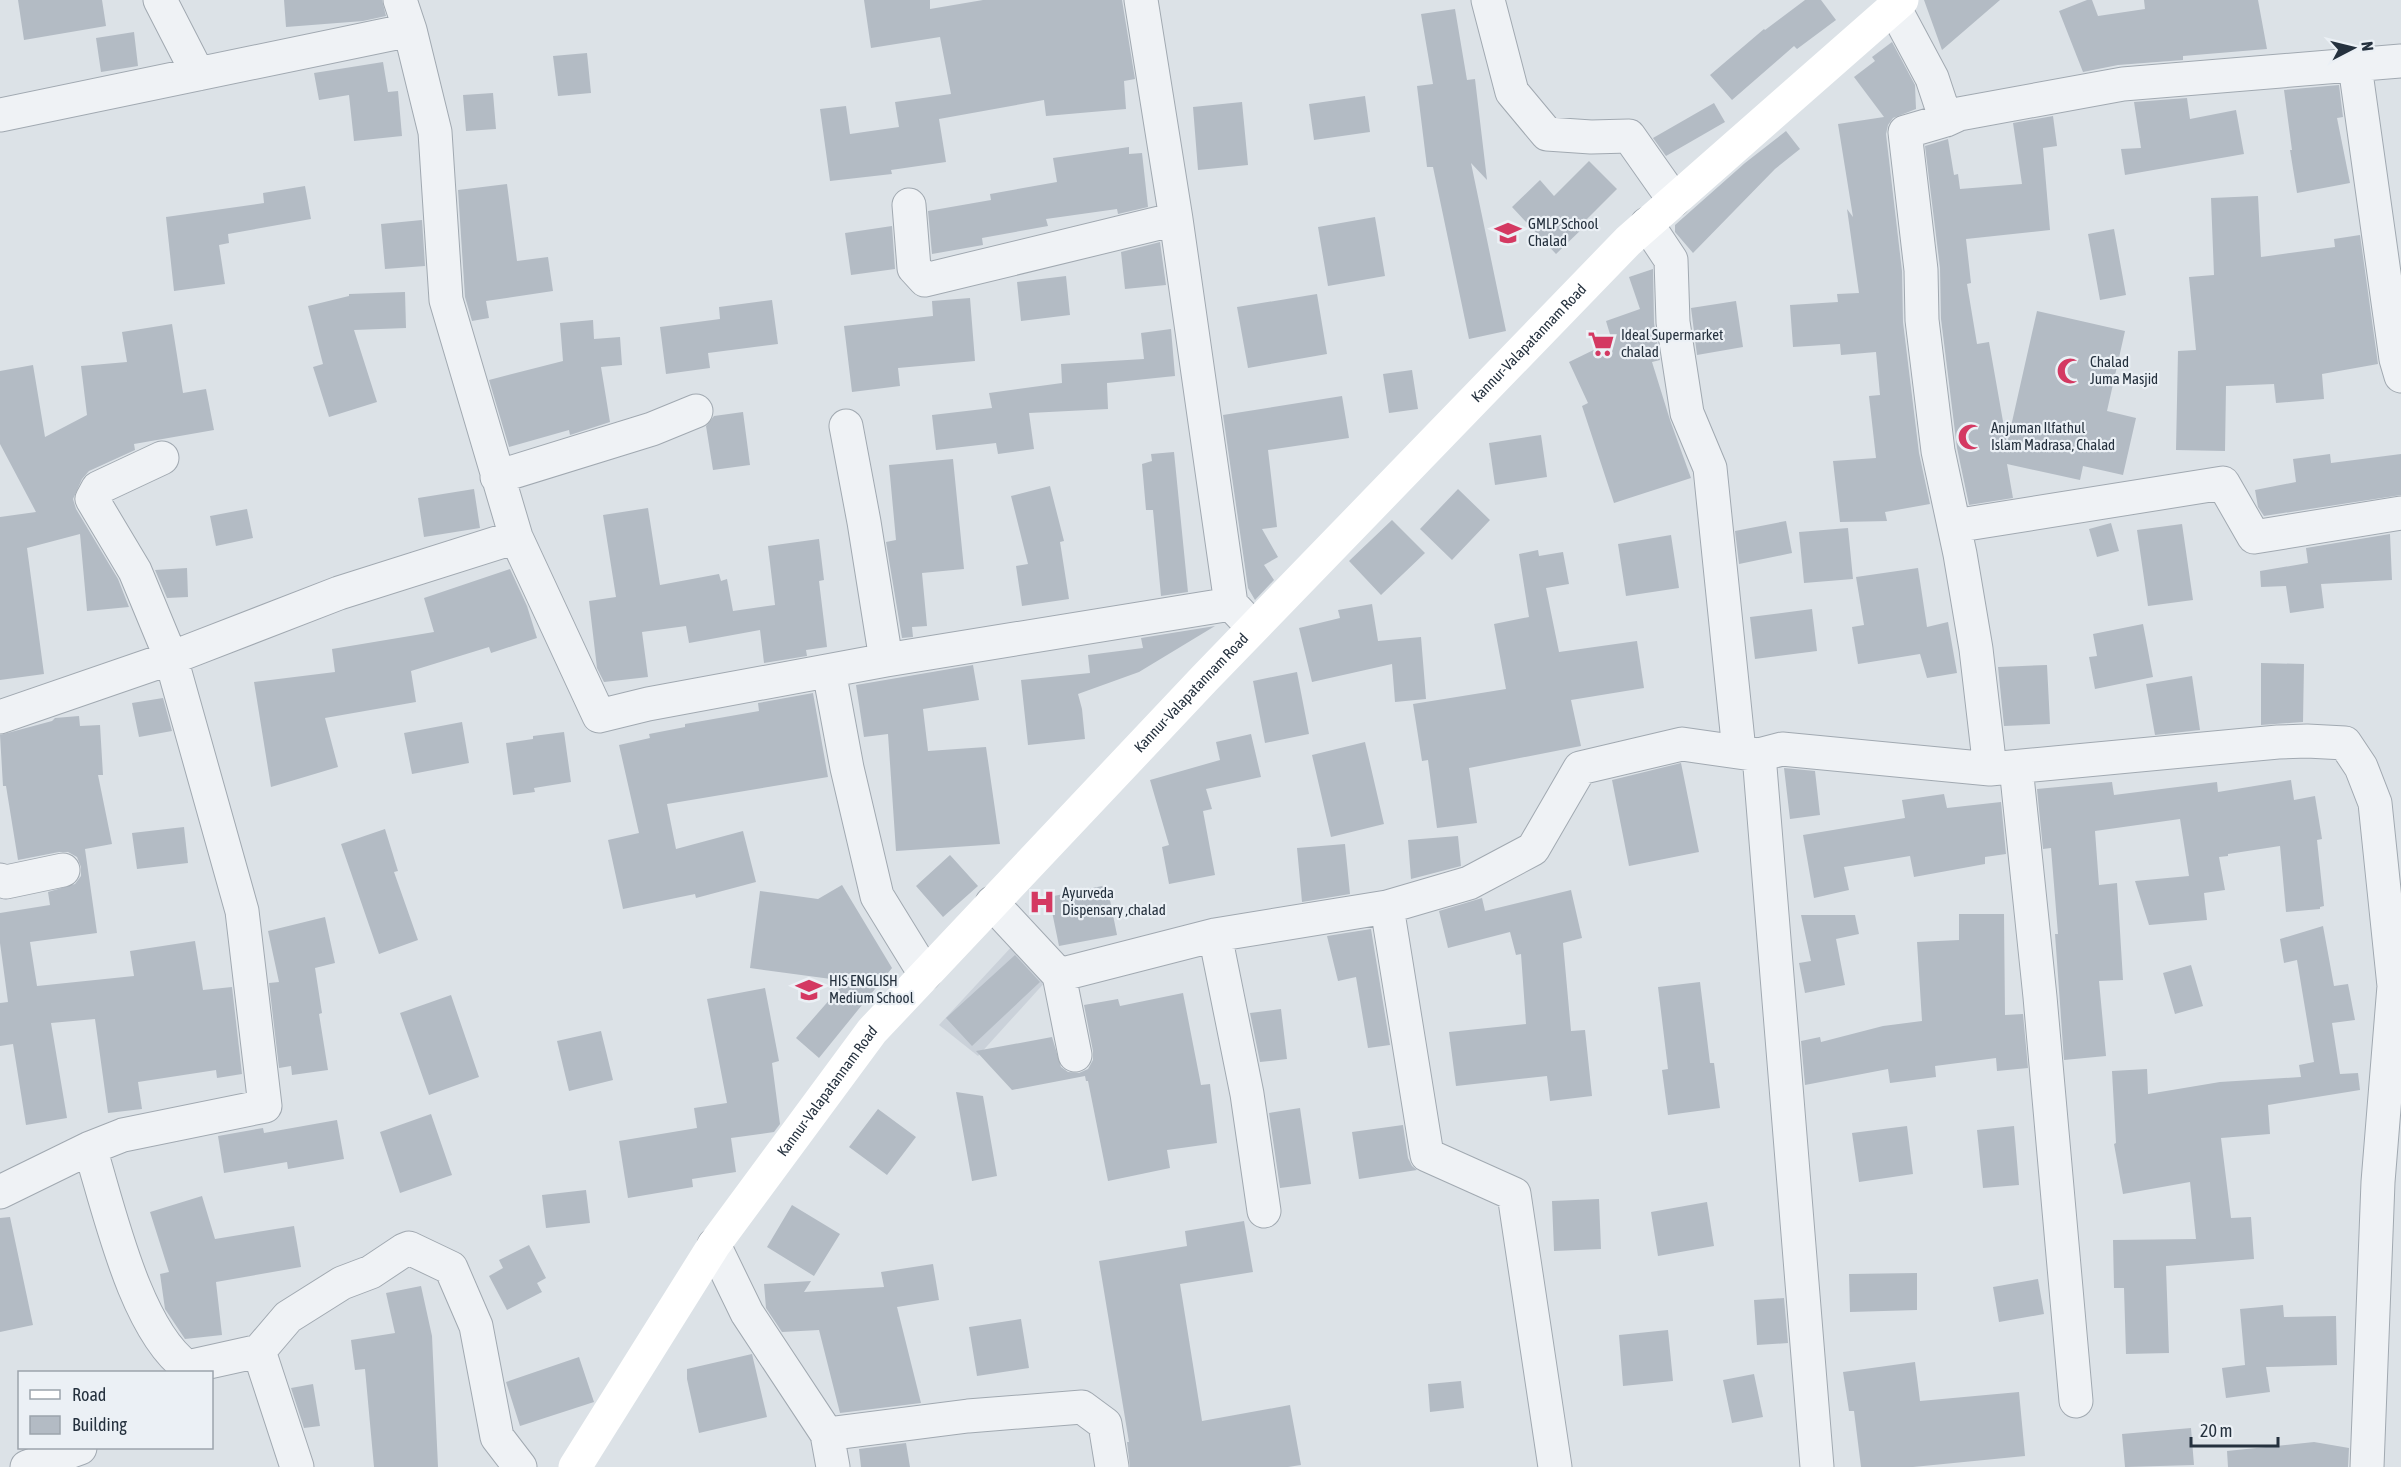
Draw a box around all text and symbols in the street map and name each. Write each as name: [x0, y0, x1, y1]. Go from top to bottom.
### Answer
north arrow: [2323, 18, 2383, 78]
text: N: [2358, 40, 2377, 52]
place label: GMLP School Chalad: [1528, 215, 1598, 249]
school or university icon: GMLP School Chalad: [1493, 218, 1523, 248]
street label: Kannur-Valapatannam Road: [1468, 280, 1589, 405]
place label: Ideal Supermarket chalad: [1621, 326, 1723, 360]
supermarket icon: Ideal Supermarket chalad: [1586, 329, 1616, 359]
place label: Chalad Juma Masjid: [2090, 353, 2158, 387]
mosque icon: Chalad Juma Masjid: [2055, 356, 2085, 386]
place label: Anjuman Ilfathul Islam Madrasa, Chalad: [1991, 419, 2115, 453]
mosque icon: Anjuman Ilfathul Islam Madrasa, Chalad: [1956, 422, 1986, 452]
street label: Kannur-Valapatannam Road: [1131, 630, 1251, 755]
place label: Ayurveda Dispensary ,chalad: [1062, 884, 1166, 918]
hospital icon: Ayurveda Dispensary ,chalad: [1027, 887, 1057, 917]
place label: HIS ENGLISH Medium School: [829, 972, 914, 1006]
school or university icon: HIS ENGLISH Medium School: [794, 975, 824, 1005]
street label: Kannur-Valapatannam Road: [773, 1022, 880, 1159]
legend: [18, 1371, 213, 1449]
text: Road: [72, 1384, 106, 1405]
scale bar: [2191, 1410, 2278, 1448]
text: Building: [72, 1414, 127, 1435]
text: 20 m: [2200, 1420, 2232, 1441]

